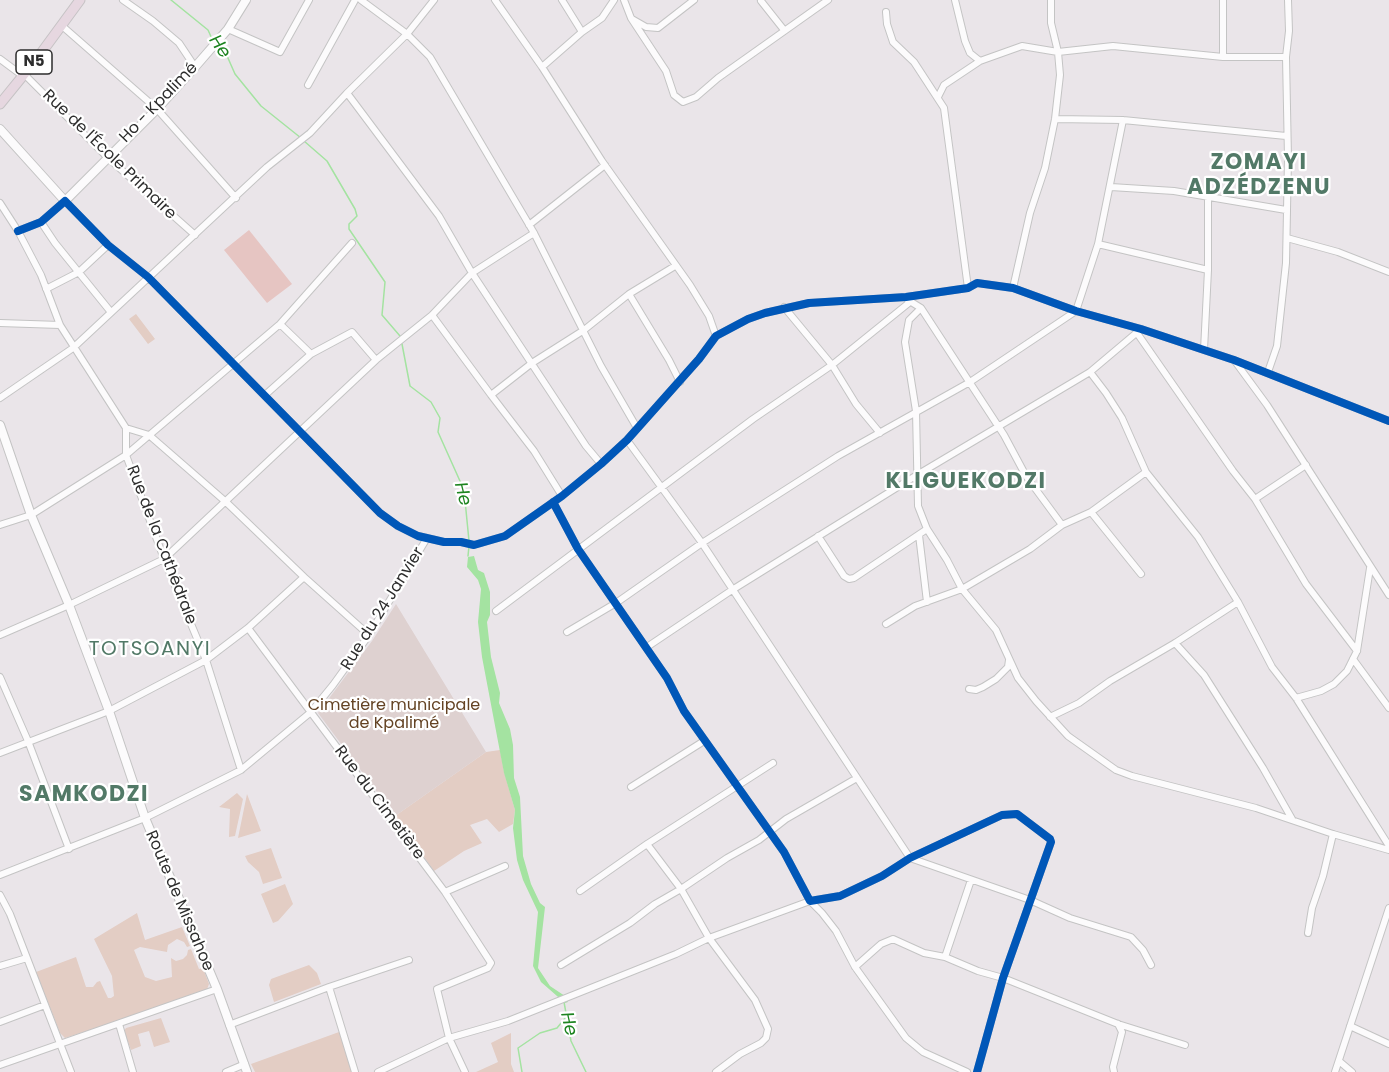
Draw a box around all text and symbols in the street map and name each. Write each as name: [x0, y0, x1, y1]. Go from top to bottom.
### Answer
water label: He: [203, 31, 235, 63]
road number: N5: [16, 50, 52, 74]
street label: Ho - Kpalimé: [116, 59, 202, 147]
street label: Rue de l'École Primaire: [38, 86, 180, 224]
district label: ZOMAYI ADZÉDZENU: [1187, 150, 1331, 202]
street label: Rue de la Cathédrale: [122, 463, 200, 627]
district label: KLIGUEKODZI: [885, 469, 1047, 495]
water label: He: [449, 480, 475, 508]
street label: Rue du 24 Janvier: [337, 544, 429, 674]
district label: TOTSOANYI: [89, 638, 211, 662]
park label: Cimetière municipale de Kpalimé: [308, 696, 480, 734]
street label: Rue du Cimetière: [330, 742, 428, 864]
district label: SAMKODZI: [19, 782, 149, 808]
street label: Route de Missahoe: [141, 828, 217, 974]
water label: He: [555, 1010, 581, 1038]

